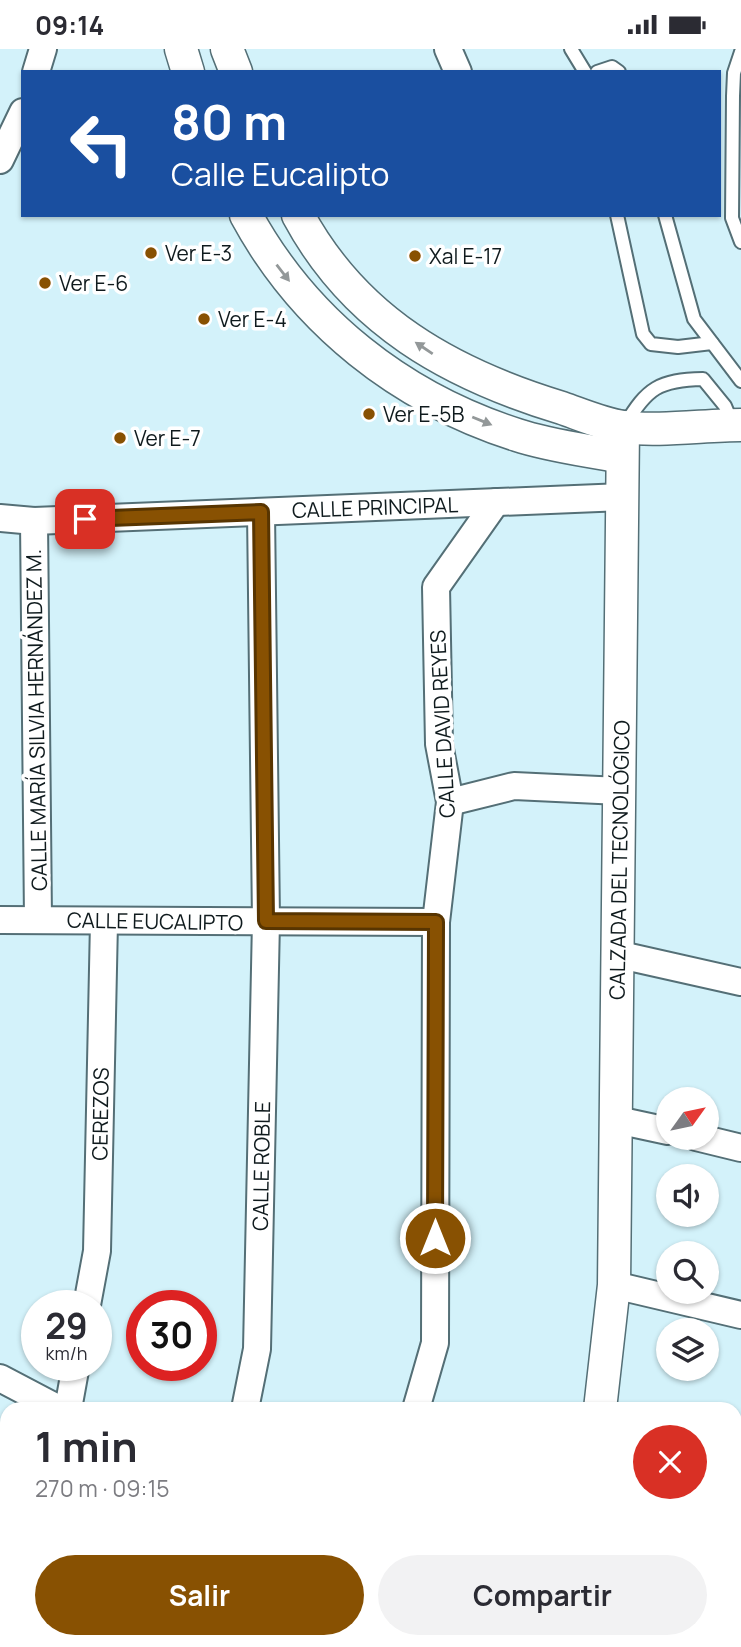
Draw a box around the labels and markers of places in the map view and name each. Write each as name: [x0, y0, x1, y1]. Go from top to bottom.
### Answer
place label: Ver E-3: [165, 239, 232, 267]
place label: Xal E-17: [429, 242, 502, 270]
marker: Ver E-3: [143, 245, 159, 261]
marker: Xal E-17: [407, 248, 423, 264]
place label: Ver E-6: [59, 269, 128, 297]
marker: Ver E-6: [37, 275, 53, 291]
place label: Ver E-4: [218, 305, 287, 333]
marker: Ver E-4: [196, 311, 212, 327]
place label: Ver E-5B: [383, 400, 464, 428]
marker: Ver E-5B: [361, 406, 377, 422]
place label: Ver E-7: [134, 424, 201, 452]
marker: Ver E-7: [112, 430, 128, 446]
pin: [55, 489, 115, 549]

